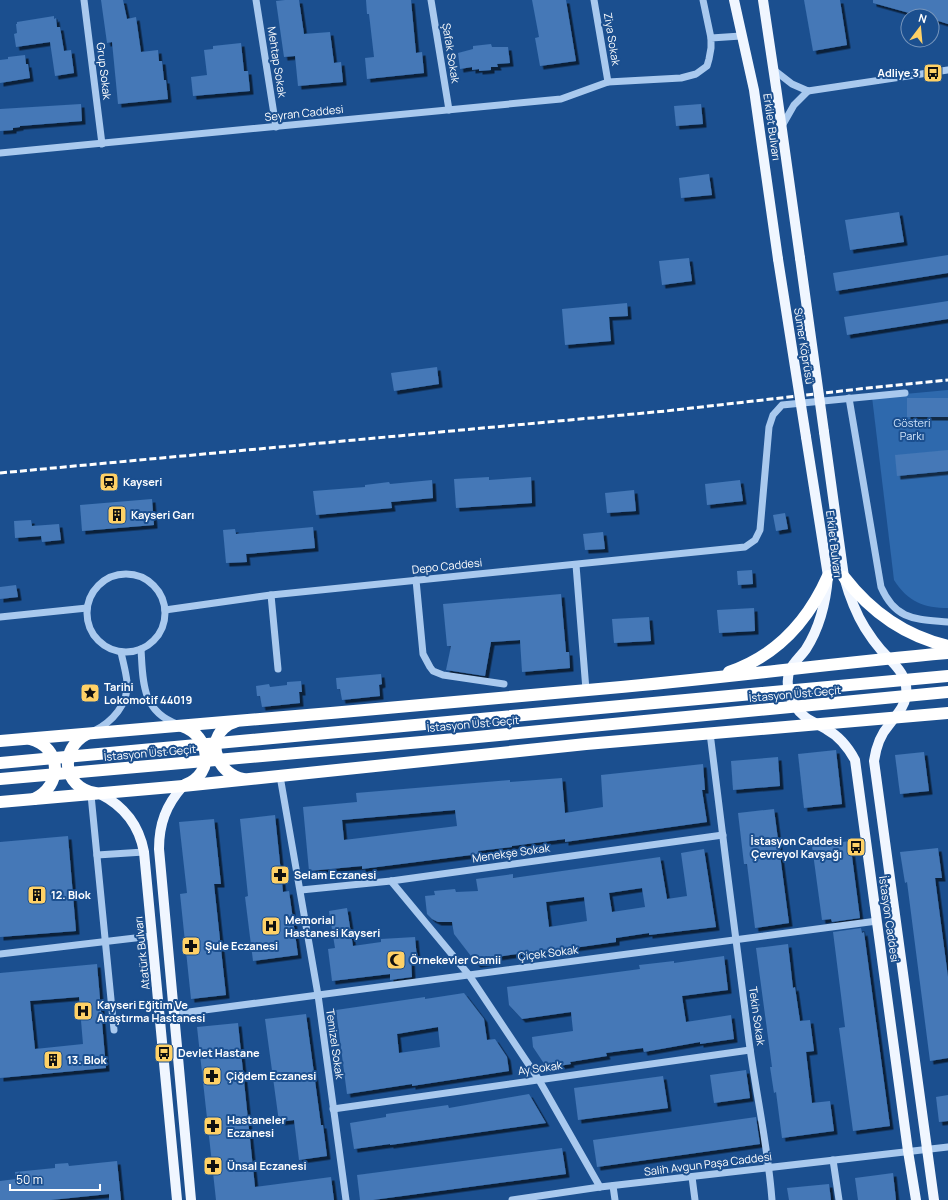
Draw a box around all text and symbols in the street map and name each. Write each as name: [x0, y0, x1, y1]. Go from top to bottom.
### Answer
north arrow: [900, 8, 940, 48]
text: N: [917, 10, 929, 26]
street label: Ziya Sokak: [601, 11, 624, 67]
street label: Şafak Sokak: [439, 22, 464, 85]
street label: Mehtap Sokak: [264, 25, 291, 99]
street label: Grup Sokak: [94, 42, 115, 101]
bus stop icon: Adliye 3: [922, 62, 944, 84]
place label: Adliye 3: [878, 65, 919, 80]
street label: Erkilet Bulvarı: [760, 92, 785, 161]
street label: Seyran Caddesi: [264, 101, 344, 124]
street label: Sümer Köprüsü: [791, 307, 818, 385]
park label: Gösteri Parkı: [893, 415, 931, 443]
station icon: Kayseri: [98, 471, 120, 493]
place label: Kayseri: [123, 474, 162, 489]
building icon: Kayseri Garı: [106, 504, 128, 526]
place label: Kayseri Garı: [131, 507, 194, 522]
street label: Erkilet Bulvarı: [823, 509, 846, 578]
street label: Depo Caddesi: [411, 554, 483, 577]
place label: Tarihi Lokomotif 44019: [104, 679, 192, 707]
place icon: Tarihi Lokomotif 44019: [79, 682, 101, 704]
street label: İstasyon Üst Geçit: [748, 682, 842, 705]
street label: İstasyon Üst Geçit: [426, 712, 520, 735]
street label: İstasyon Üst Geçit: [103, 741, 197, 764]
place label: İstasyon Caddesi Çevreyol Kavşağı: [751, 833, 842, 861]
bus stop icon: İstasyon Caddesi Çevreyol Kavşağı: [845, 836, 867, 858]
street label: Menekşe Sokak: [471, 840, 551, 865]
pharmacy icon: Selam Eczanesi: [269, 864, 291, 886]
place label: Selam Eczanesi: [294, 867, 376, 882]
street label: İstasyon Caddesi: [876, 875, 903, 963]
building icon: 12. Blok: [26, 884, 48, 906]
place label: 12. Blok: [51, 887, 92, 902]
place label: Memorial Hastanesi Kayseri: [285, 912, 380, 940]
hospital icon: Memorial Hastanesi Kayseri: [260, 915, 282, 937]
street label: Atatürk Bulvarı: [130, 916, 153, 990]
pharmacy icon: Şule Eczanesi: [180, 935, 202, 957]
place label: Şule Eczanesi: [205, 938, 278, 953]
street label: Çiçek Sokak: [517, 941, 580, 964]
mosque icon: Örnekevler Camii: [385, 949, 407, 971]
place label: Örnekevler Camii: [410, 952, 501, 967]
street label: Tekin Sokak: [746, 986, 769, 1047]
place label: Kayseri Eğitim Ve Araştırma Hastanesi: [97, 997, 205, 1025]
hospital icon: Kayseri Eğitim Ve Araştırma Hastanesi: [72, 1000, 94, 1022]
street label: Temizel Sokak: [323, 1008, 348, 1081]
bus stop icon: Devlet Hastane: [153, 1042, 175, 1064]
place label: Devlet Hastane: [178, 1045, 260, 1060]
building icon: 13. Blok: [42, 1049, 64, 1071]
place label: 13. Blok: [67, 1052, 108, 1067]
street label: Ay Sokak: [517, 1057, 564, 1078]
pharmacy icon: Çiğdem Eczanesi: [201, 1065, 223, 1087]
place label: Çiğdem Eczanesi: [226, 1068, 316, 1083]
place label: Hastaneler Eczanesi: [227, 1112, 286, 1140]
pharmacy icon: Hastaneler Eczanesi: [202, 1115, 224, 1137]
street label: Salih Avgun Paşa Caddesi: [643, 1148, 773, 1179]
pharmacy icon: Ünsal Eczanesi: [202, 1155, 224, 1177]
place label: Ünsal Eczanesi: [227, 1158, 306, 1173]
scale bar: [10, 1166, 100, 1192]
text: 50 m: [16, 1171, 43, 1188]

